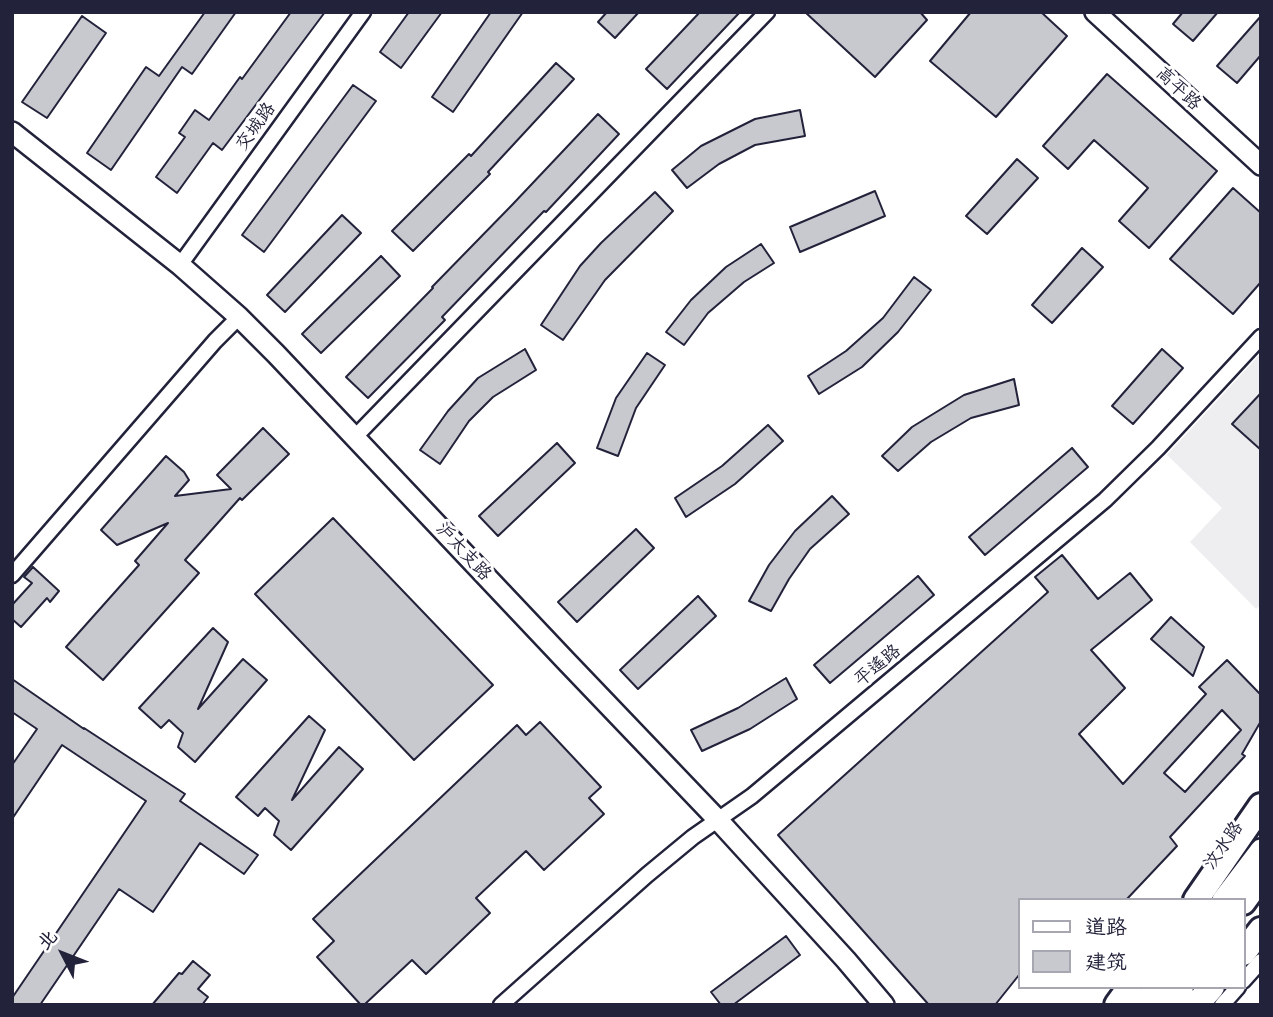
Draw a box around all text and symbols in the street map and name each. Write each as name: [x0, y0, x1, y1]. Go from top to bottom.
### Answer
street label: 高平路: [1151, 63, 1205, 115]
street label: 交城路: [231, 99, 281, 155]
street label: 沪太支路: [431, 518, 495, 586]
street label: 平遥路: [850, 640, 906, 692]
street label: 汶水路: [1200, 818, 1248, 874]
legend: [1018, 898, 1245, 989]
text: 道路: [1085, 914, 1127, 941]
north arrow: [28, 919, 98, 989]
text: 北: [32, 925, 63, 955]
text: 建筑: [1085, 949, 1127, 976]

